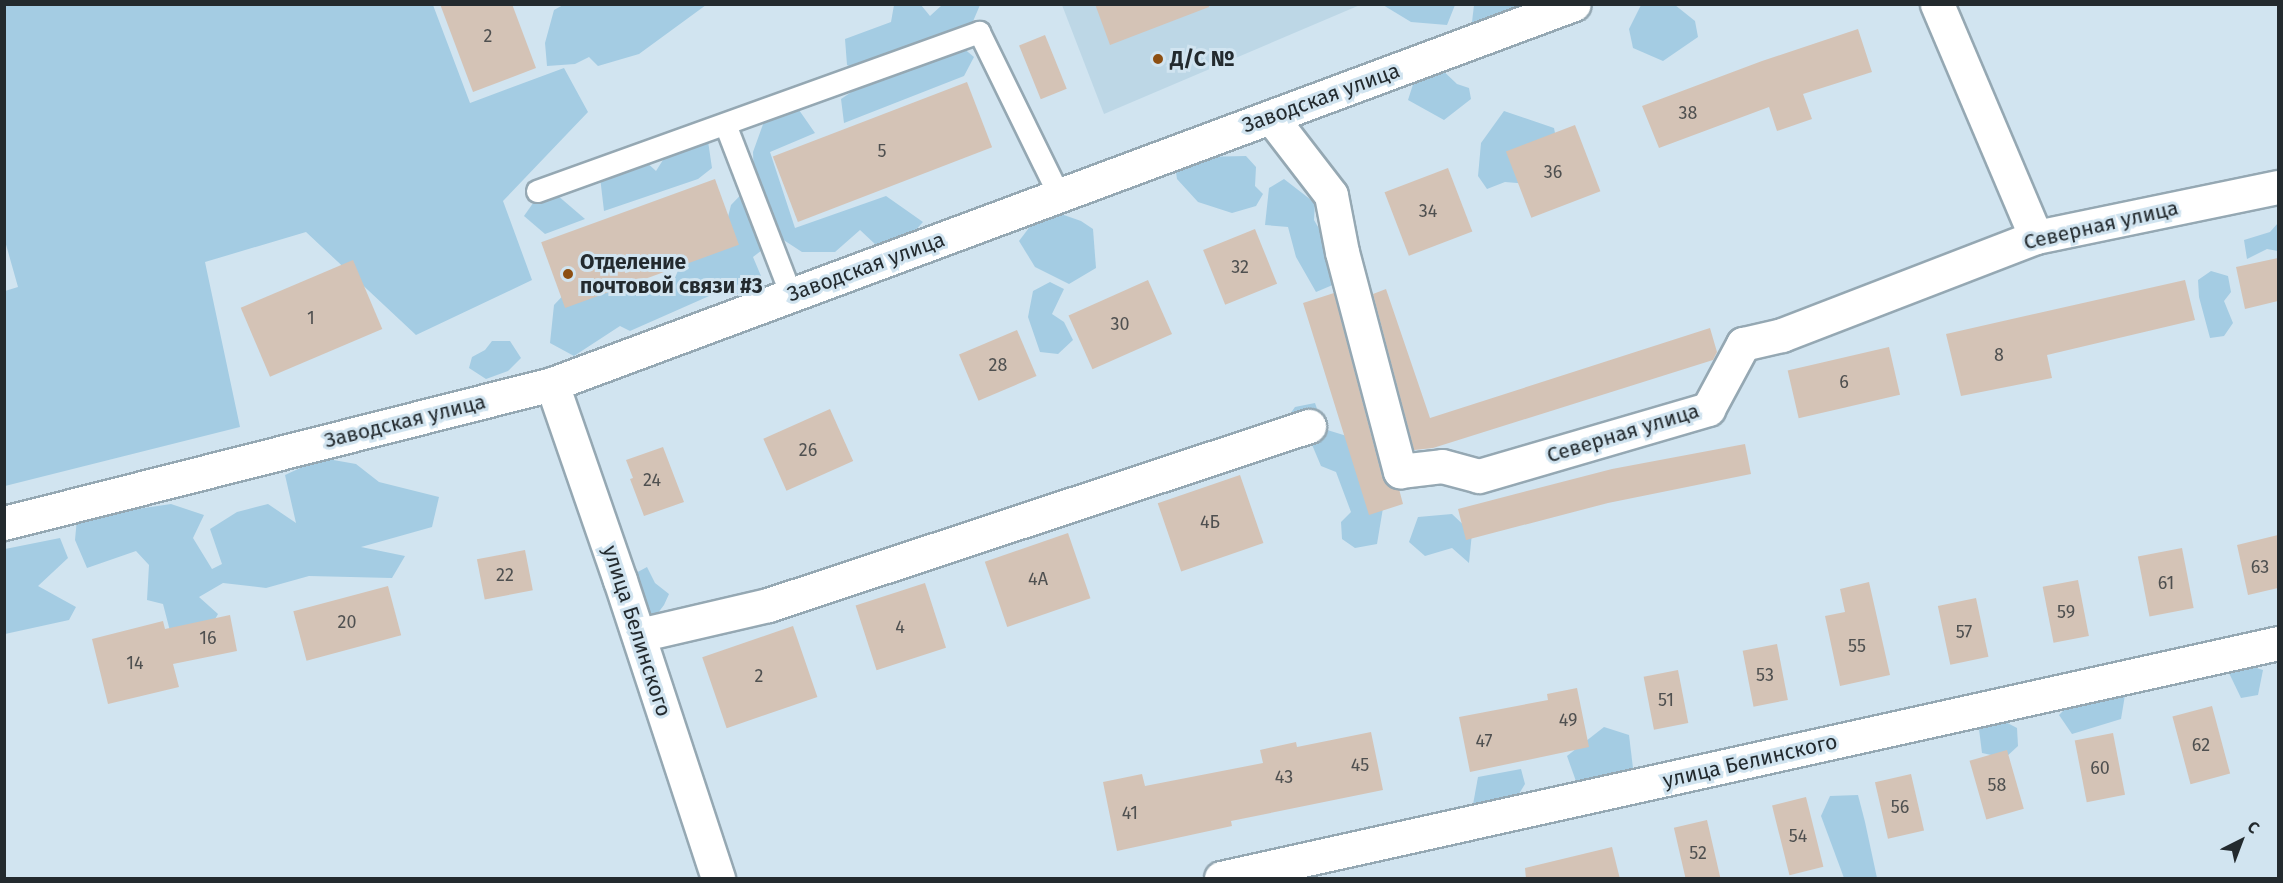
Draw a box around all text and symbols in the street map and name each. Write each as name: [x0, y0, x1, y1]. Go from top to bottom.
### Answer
house number: 2: [484, 25, 492, 47]
place label: Д/С №: [1170, 46, 1235, 72]
marker: Д/С №: [1151, 52, 1165, 66]
street label: Заводская улица: [1239, 58, 1403, 138]
house number: 38: [1679, 102, 1697, 124]
house number: 5: [877, 140, 887, 162]
house number: 36: [1544, 161, 1562, 183]
street label: Северная улица: [2021, 195, 2181, 255]
house number: 34: [1419, 200, 1437, 222]
street label: Заводская улица: [784, 227, 948, 307]
place label: Отделение почтовой связи #3: [580, 249, 763, 299]
house number: 32: [1231, 256, 1249, 278]
marker: Отделение почтовой связи #3: [561, 267, 575, 281]
house number: 1: [307, 307, 315, 329]
house number: 30: [1110, 313, 1130, 335]
house number: 8: [1994, 344, 2004, 366]
house number: 28: [989, 354, 1007, 376]
house number: 6: [1839, 371, 1849, 393]
street label: Заводская улица: [322, 389, 488, 453]
street label: Северная улица: [1544, 398, 1702, 468]
house number: 26: [799, 439, 817, 461]
house number: 24: [643, 469, 661, 491]
house number: 4Б: [1200, 511, 1220, 533]
street label: улица Белинского: [597, 542, 677, 720]
house number: 63: [2251, 556, 2269, 578]
house number: 22: [496, 564, 514, 586]
house number: 4А: [1028, 568, 1048, 590]
house number: 61: [2158, 572, 2174, 594]
house number: 59: [2057, 601, 2075, 623]
house number: 20: [338, 611, 356, 633]
house number: 4: [895, 616, 905, 638]
house number: 57: [1956, 621, 1972, 643]
house number: 16: [199, 627, 217, 649]
house number: 55: [1848, 635, 1866, 657]
house number: 14: [126, 652, 144, 674]
house number: 53: [1756, 664, 1774, 686]
house number: 2: [755, 665, 763, 687]
house number: 51: [1658, 689, 1674, 711]
house number: 49: [1559, 709, 1577, 731]
street label: улица Белинского: [1660, 729, 1840, 793]
house number: 47: [1475, 730, 1493, 752]
house number: 62: [2192, 734, 2210, 756]
house number: 45: [1351, 754, 1369, 776]
house number: 60: [2090, 757, 2110, 779]
house number: 43: [1275, 766, 1293, 788]
house number: 58: [1988, 774, 2006, 796]
house number: 56: [1891, 796, 1909, 818]
house number: 41: [1122, 802, 1138, 824]
north arrow: [2211, 811, 2271, 871]
text: С: [2244, 817, 2263, 837]
house number: 54: [1789, 825, 1807, 847]
house number: 52: [1689, 842, 1707, 864]

